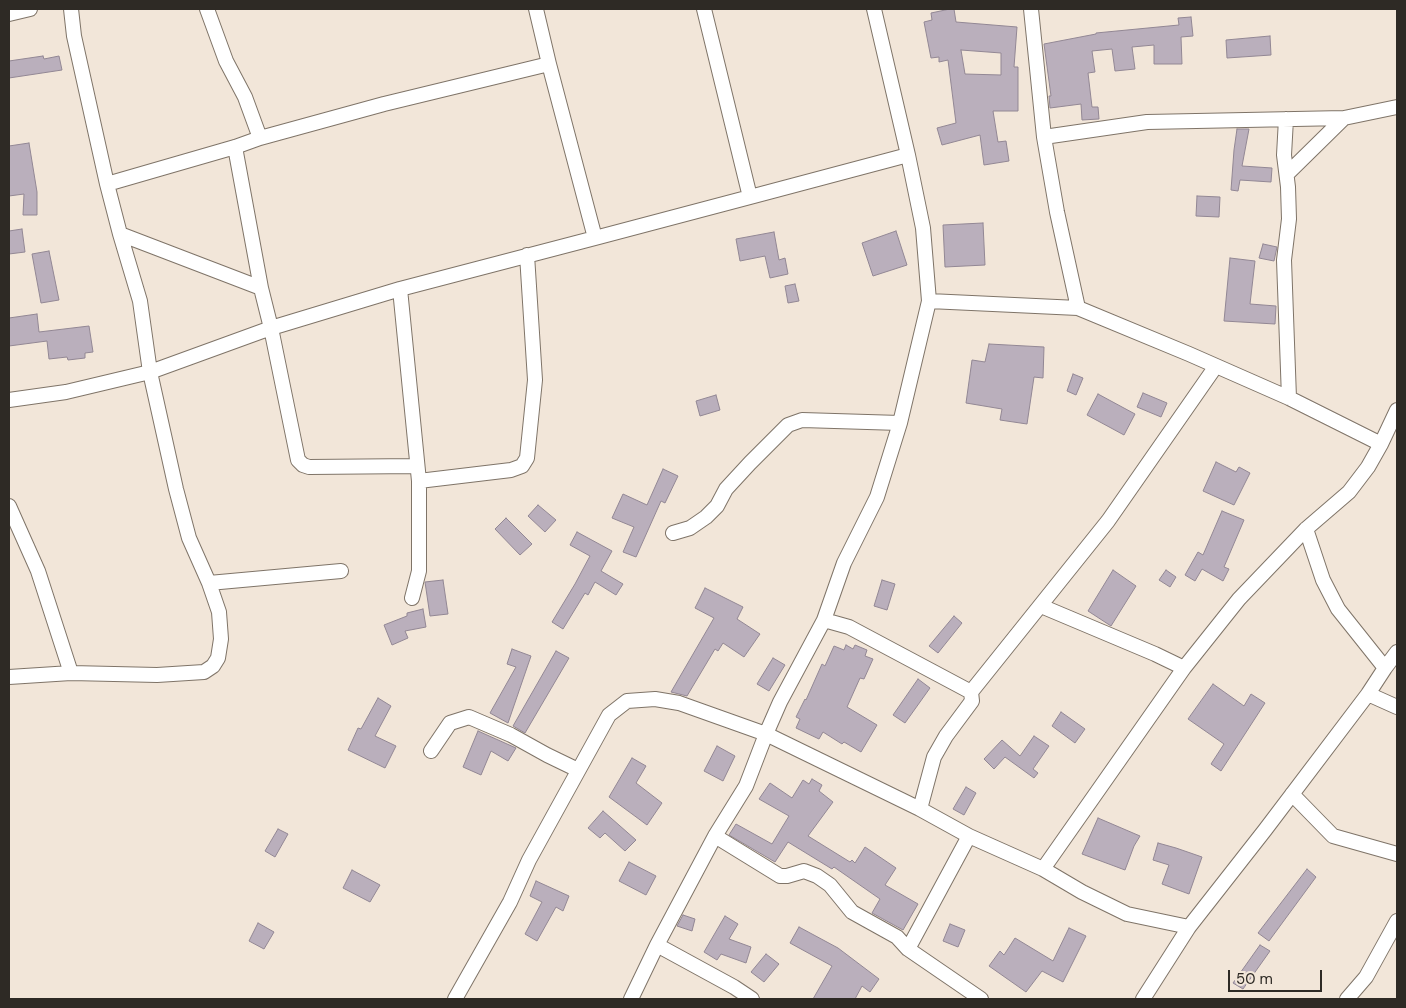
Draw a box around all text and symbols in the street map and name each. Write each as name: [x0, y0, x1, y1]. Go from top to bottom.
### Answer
scale bar: [1231, 960, 1325, 992]
text: 50 m: [1236, 969, 1273, 989]

